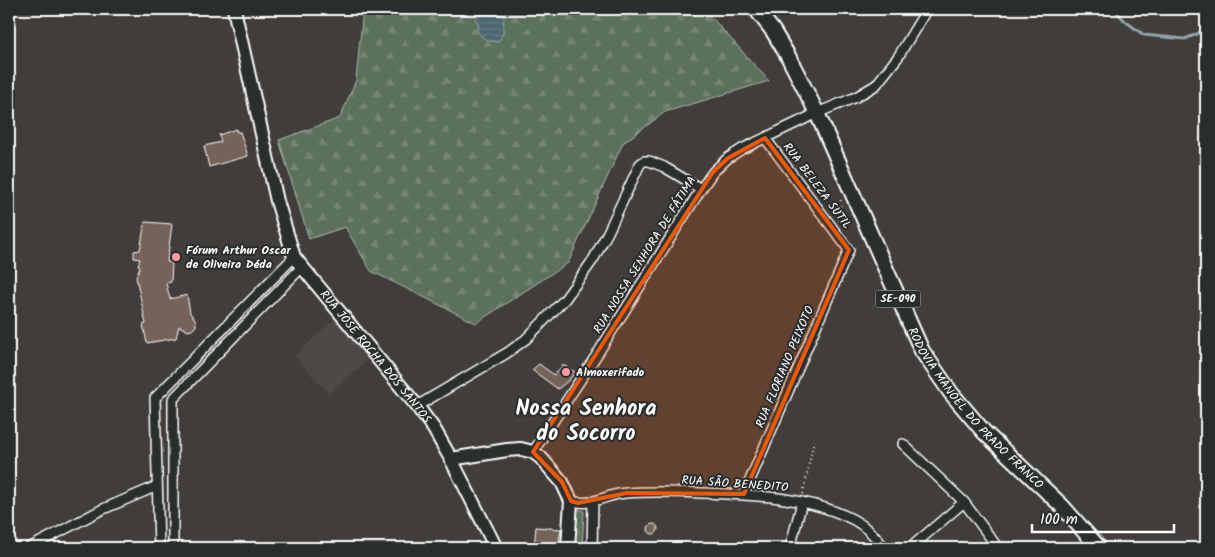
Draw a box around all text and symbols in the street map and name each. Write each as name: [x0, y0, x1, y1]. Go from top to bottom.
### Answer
street label: RUA BELEZA SUTIL: [778, 139, 856, 233]
street label: RUA NOSSA SENHORA DE FÁTIMA: [589, 172, 701, 338]
place label: Fórum Arthur Oscar de Oliveira Déda: [186, 241, 291, 274]
marker: Fórum Arthur Oscar de Oliveira Déda: [170, 251, 182, 263]
street label: RUA JOSÉ ROCHA DOS SANTOS: [315, 286, 436, 428]
road number: SE-090: [876, 290, 920, 308]
street label: RUA FLORIANO PEIXOTO: [751, 303, 820, 431]
street label: RODOVIA MANOEL DO PRADO FRANCO: [903, 324, 1048, 494]
place label: Almoxerifado: [576, 363, 645, 382]
marker: Almoxerifado: [560, 366, 572, 378]
district label: Nossa Senhora do Socorro: [516, 392, 656, 452]
street label: RUA SÃO BENEDITO: [681, 471, 790, 497]
scale bar: [1032, 502, 1175, 534]
text: 100 m: [1040, 508, 1078, 532]

